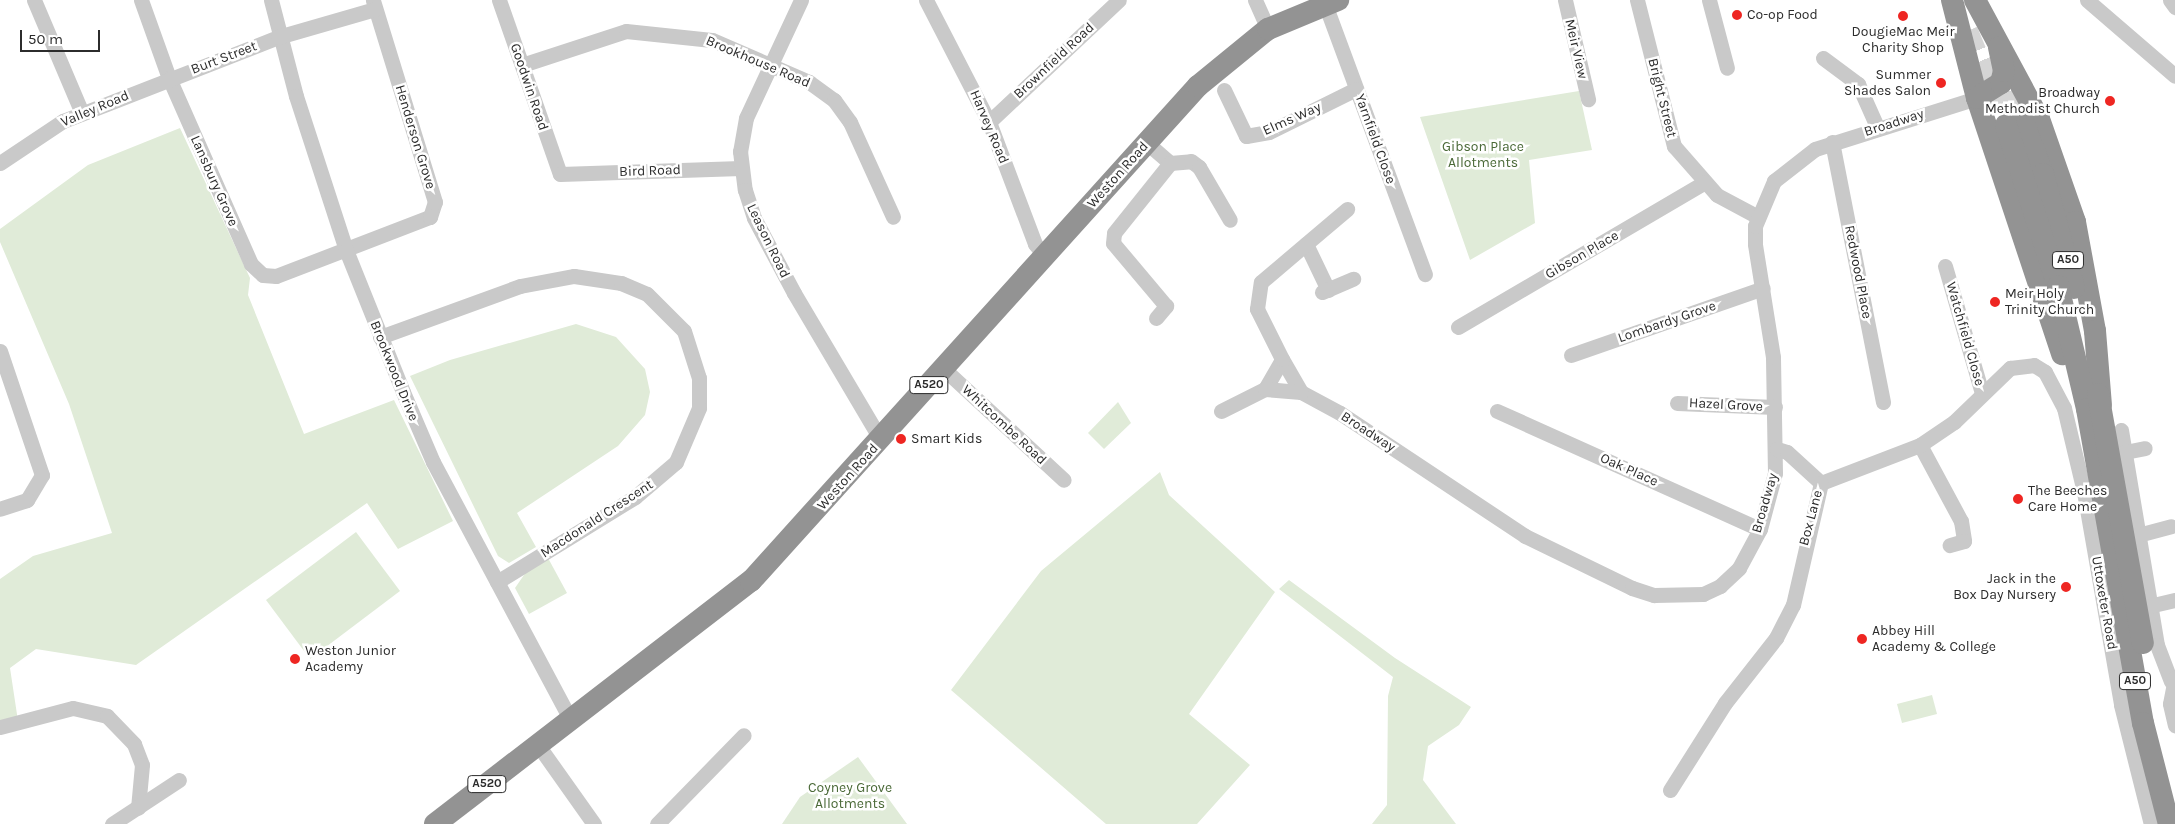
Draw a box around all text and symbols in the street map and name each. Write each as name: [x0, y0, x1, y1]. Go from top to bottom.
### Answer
place label: Co-op Food: [1747, 7, 1818, 23]
marker: Co-op Food: [1731, 9, 1743, 21]
marker: DougieMac Meir Charity Shop: [1897, 10, 1909, 22]
street label: Meir View: [1561, 17, 1591, 81]
street label: Brownfield Road: [1010, 19, 1098, 103]
scale bar: [22, 20, 102, 52]
place label: DougieMac Meir Charity Shop: [1851, 24, 1955, 56]
text: 50 m: [28, 30, 63, 48]
street label: Brookhouse Road: [703, 32, 813, 92]
street label: Burt Street: [189, 38, 259, 78]
street label: Goodwin Road: [506, 41, 552, 133]
street label: Bright Street: [1644, 57, 1680, 139]
place label: Summer Shades Salon: [1844, 67, 1931, 100]
marker: Summer Shades Salon: [1935, 77, 1947, 89]
street label: Henderson Grove: [391, 83, 439, 191]
place label: Broadway Methodist Church: [1985, 85, 2100, 118]
street label: Valley Road: [58, 87, 132, 131]
street label: Harvey Road: [966, 88, 1012, 166]
street label: Yarnfield Close: [1351, 92, 1399, 186]
marker: Broadway Methodist Church: [2104, 95, 2116, 107]
street label: Elms Way: [1260, 99, 1324, 139]
street label: Broadway: [1862, 105, 1926, 141]
street label: Lansbury Grove: [186, 133, 242, 229]
street label: Weston Road: [1084, 138, 1152, 212]
park label: Gibson Place Allotments: [1442, 139, 1524, 172]
street label: Bird Road: [619, 162, 681, 180]
street label: Leason Road: [743, 201, 793, 281]
street label: Redwood Place: [1841, 224, 1875, 320]
street label: Gibson Place: [1542, 227, 1622, 283]
road number: A50: [2052, 250, 2084, 270]
street label: Watchfield Close: [1942, 280, 1988, 388]
place label: Meir Holy Trinity Church: [2005, 286, 2094, 318]
marker: Meir Holy Trinity Church: [1989, 296, 2001, 308]
street label: Lombardy Grove: [1616, 297, 1718, 347]
street label: Brookwood Drive: [366, 318, 422, 424]
road number: A520: [909, 376, 949, 394]
street label: Whitcombe Road: [958, 382, 1050, 468]
street label: Hazel Grove: [1689, 395, 1763, 415]
street label: Broadway: [1338, 408, 1398, 456]
place label: Smart Kids: [911, 431, 982, 447]
marker: Smart Kids: [895, 433, 907, 445]
street label: Weston Road: [814, 440, 882, 514]
street label: Oak Place: [1597, 450, 1661, 490]
street label: Broadway: [1748, 471, 1782, 535]
street label: Macdonald Crescent: [538, 476, 656, 562]
place label: The Beeches Care Home: [2028, 483, 2107, 516]
street label: Box Lane: [1796, 488, 1826, 548]
marker: The Beeches Care Home: [2012, 493, 2024, 505]
street label: Uttoxeter Road: [2088, 555, 2120, 651]
place label: Jack in the Box Day Nursery: [1953, 571, 2056, 604]
marker: Jack in the Box Day Nursery: [2060, 581, 2072, 593]
place label: Abbey Hill Academy & College: [1872, 623, 1996, 656]
marker: Abbey Hill Academy & College: [1856, 633, 1868, 645]
place label: Weston Junior Academy: [305, 643, 396, 676]
marker: Weston Junior Academy: [289, 653, 301, 665]
road number: A50: [2119, 671, 2151, 690]
road number: A520: [467, 774, 507, 794]
park label: Coyney Grove Allotments: [808, 780, 892, 812]

